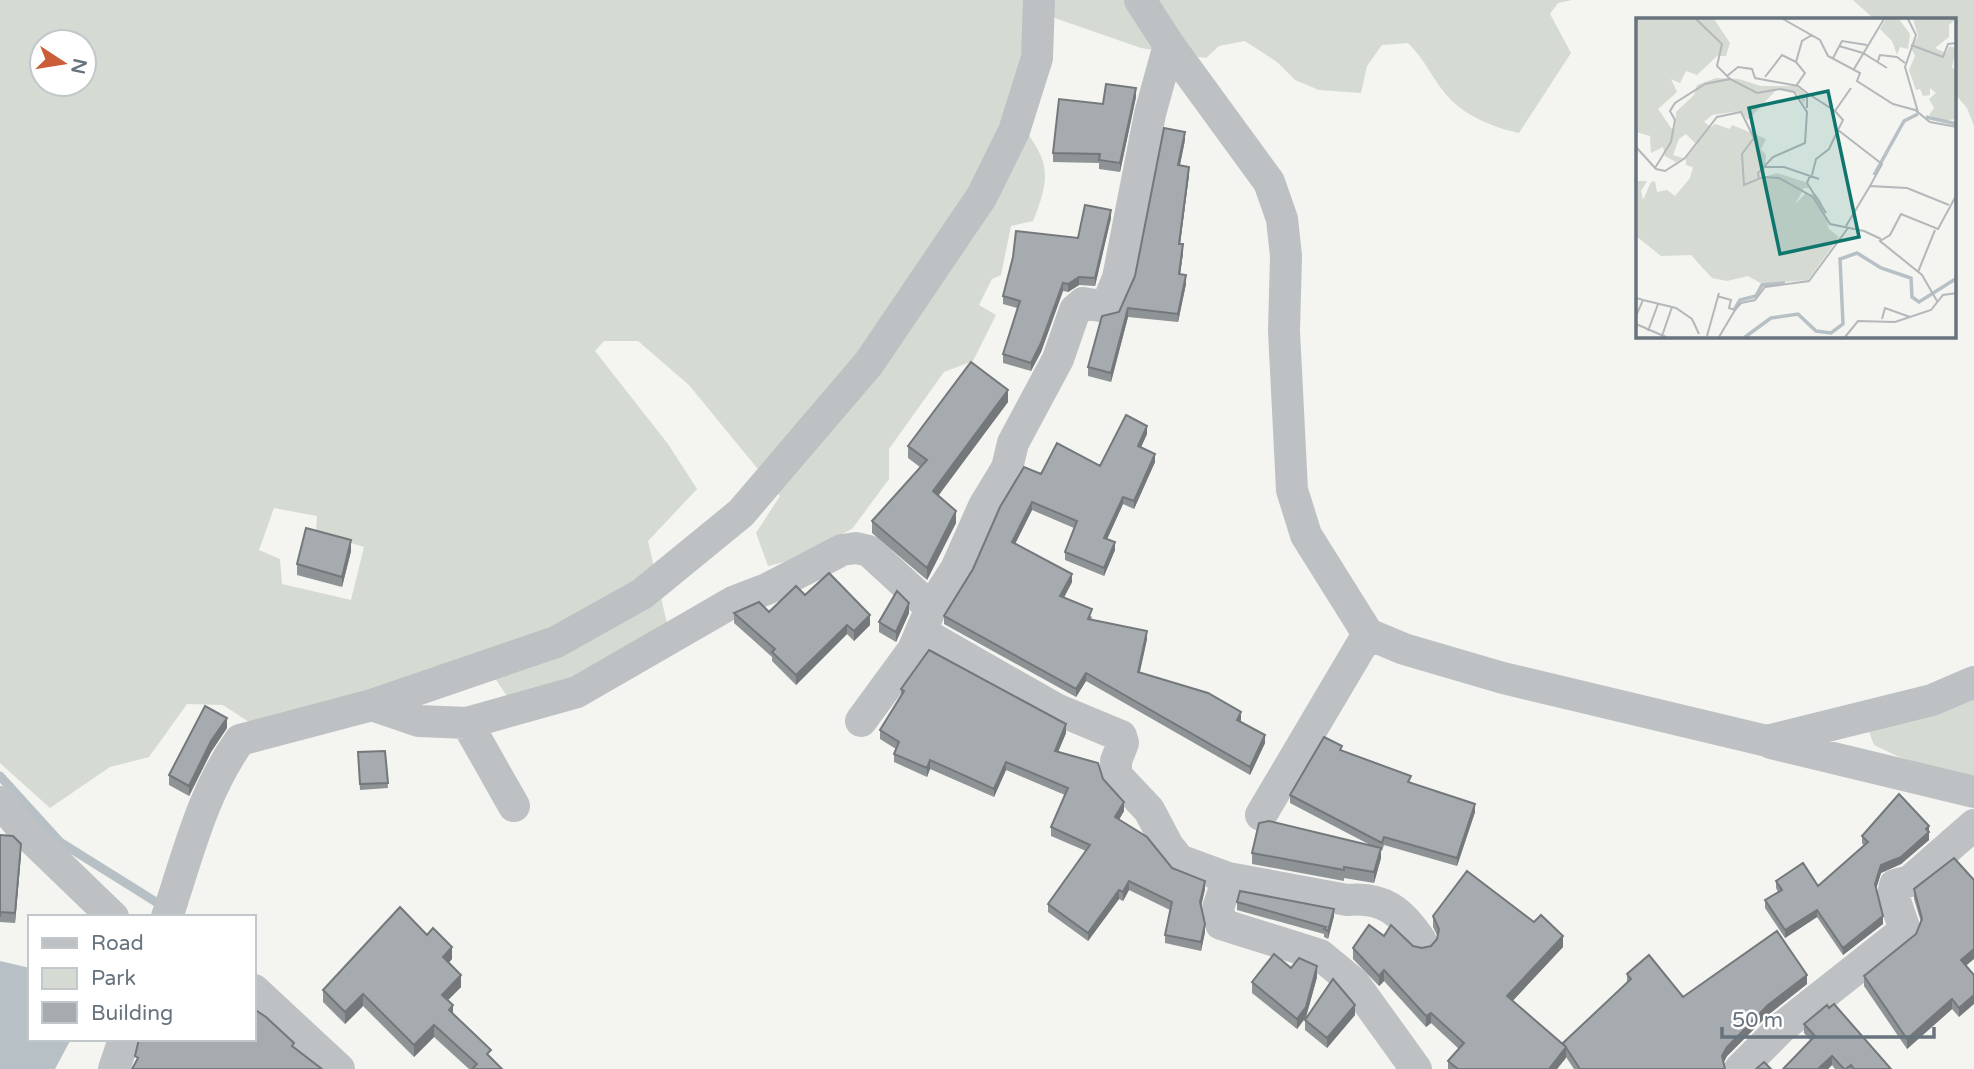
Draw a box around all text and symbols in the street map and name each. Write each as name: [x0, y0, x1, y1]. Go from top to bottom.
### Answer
inset map: [1636, 18, 1956, 338]
north arrow: [28, 28, 98, 98]
text: N: [66, 57, 91, 76]
legend: [28, 915, 256, 1041]
text: Road: [91, 931, 144, 956]
text: Park: [91, 966, 136, 991]
scale bar: [1722, 996, 1934, 1040]
text: Building: [91, 1001, 173, 1026]
text: 50 m: [1732, 1008, 1783, 1033]

